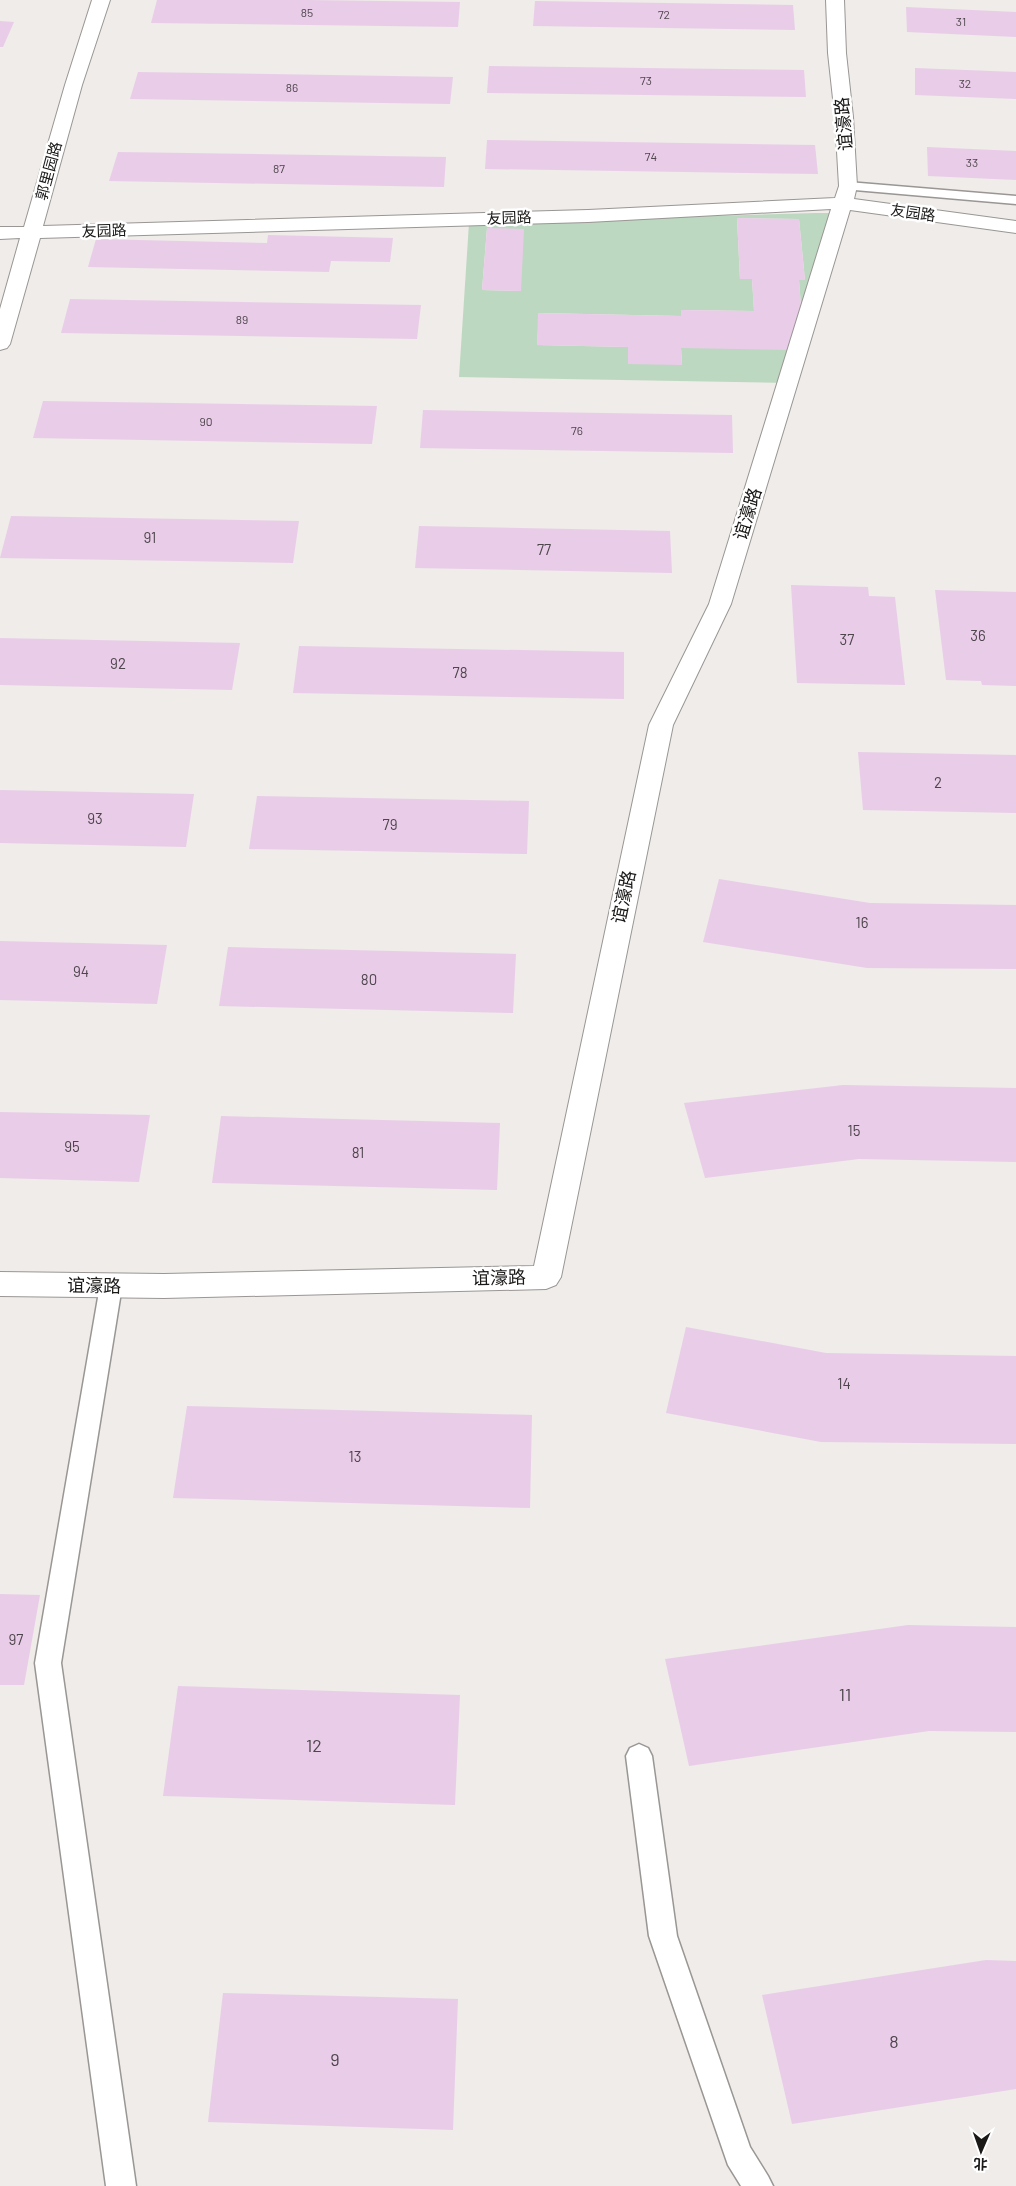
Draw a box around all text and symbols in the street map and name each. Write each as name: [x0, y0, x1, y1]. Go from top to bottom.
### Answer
house number: 85: [301, 5, 313, 19]
house number: 72: [658, 7, 670, 21]
house number: 31: [956, 14, 966, 28]
house number: 73: [640, 73, 652, 87]
house number: 32: [959, 76, 971, 90]
house number: 86: [286, 80, 298, 94]
street label: 谊濠路: [830, 96, 856, 152]
street label: 郭里园路: [32, 139, 64, 202]
house number: 74: [645, 149, 657, 163]
house number: 33: [966, 155, 978, 169]
house number: 87: [273, 161, 285, 175]
street label: 友园路: [890, 200, 937, 224]
street label: 友园路: [486, 207, 532, 227]
street label: 友园路: [81, 220, 127, 240]
house number: 89: [236, 312, 248, 326]
house number: 90: [199, 414, 213, 428]
house number: 76: [571, 423, 583, 437]
street label: 谊濠路: [729, 485, 765, 543]
house number: 91: [144, 528, 156, 546]
house number: 77: [537, 540, 551, 558]
house number: 36: [970, 626, 986, 644]
house number: 37: [840, 630, 854, 648]
house number: 92: [110, 654, 126, 672]
house number: 78: [453, 663, 467, 681]
house number: 2: [934, 773, 942, 791]
house number: 93: [87, 809, 103, 827]
house number: 79: [383, 815, 397, 833]
street label: 谊濠路: [607, 868, 639, 925]
house number: 16: [856, 913, 868, 931]
house number: 94: [73, 962, 89, 980]
house number: 80: [361, 970, 377, 988]
house number: 15: [848, 1121, 860, 1139]
house number: 95: [64, 1137, 80, 1155]
house number: 81: [352, 1143, 364, 1161]
street label: 谊濠路: [472, 1266, 526, 1288]
street label: 谊濠路: [67, 1274, 121, 1296]
house number: 14: [837, 1374, 851, 1392]
house number: 13: [349, 1447, 361, 1465]
house number: 97: [9, 1630, 23, 1648]
house number: 11: [839, 1683, 851, 1705]
house number: 12: [306, 1734, 322, 1756]
house number: 8: [889, 2030, 899, 2052]
house number: 9: [330, 2048, 340, 2070]
north arrow: [956, 2126, 1006, 2176]
text: 北: [973, 2156, 988, 2173]

